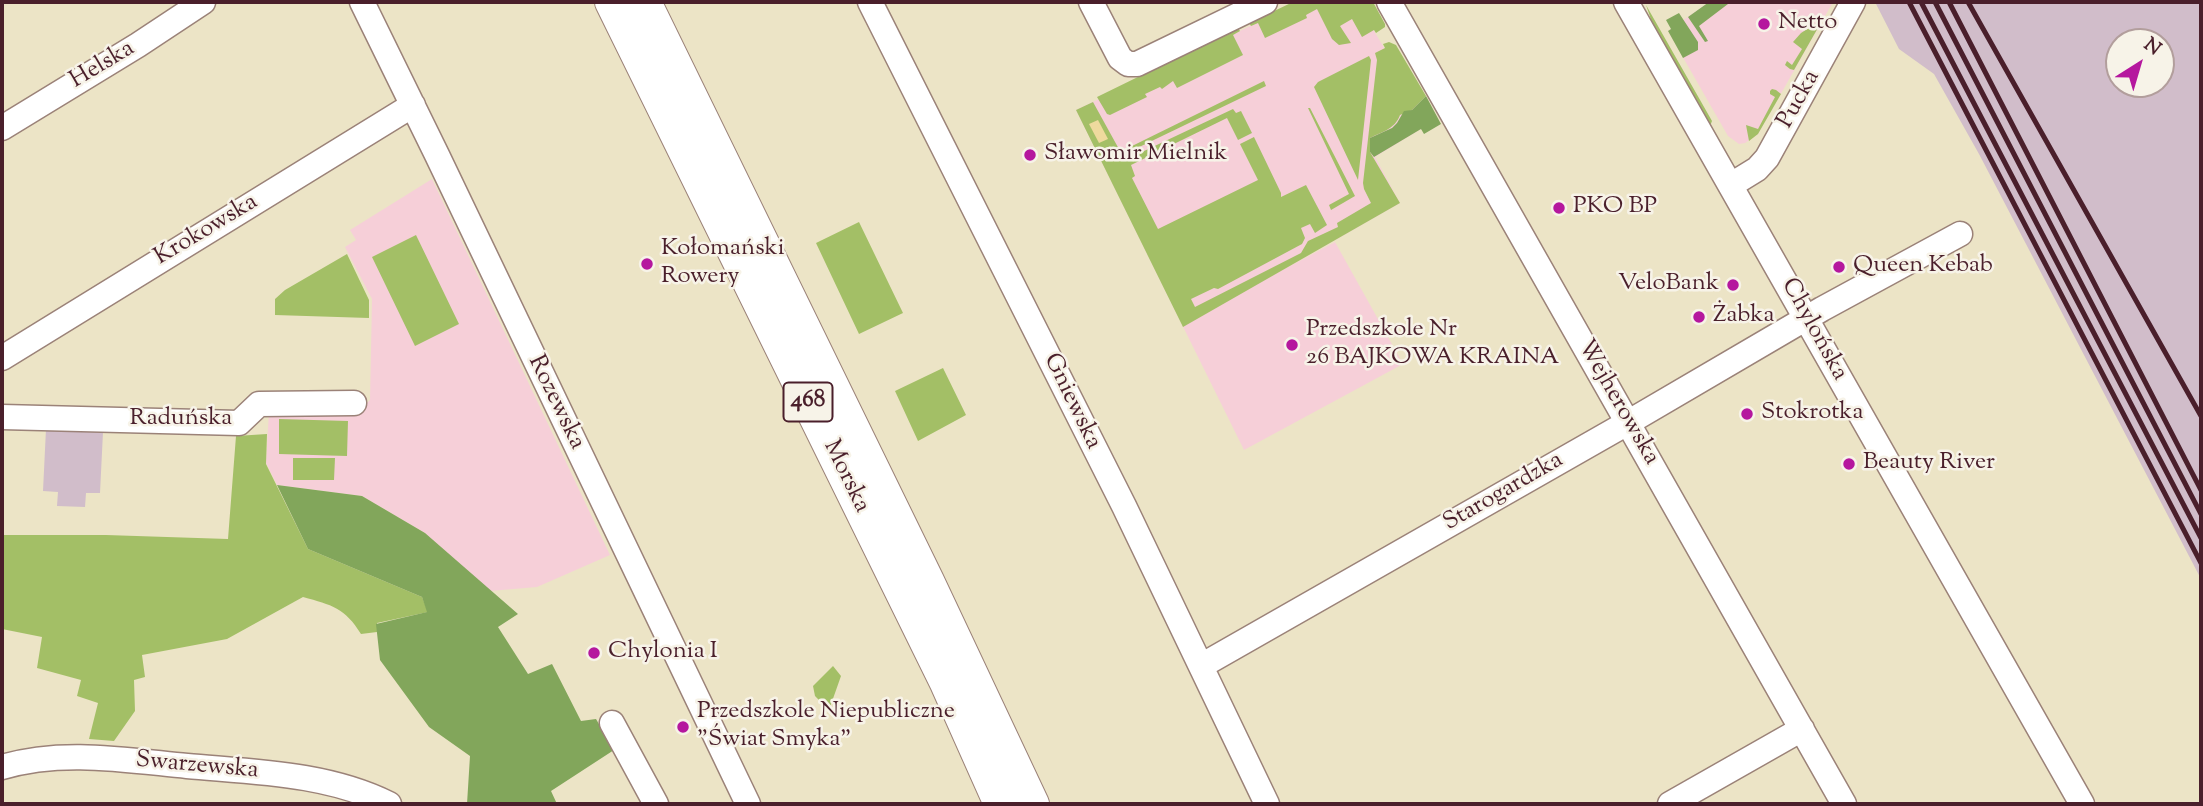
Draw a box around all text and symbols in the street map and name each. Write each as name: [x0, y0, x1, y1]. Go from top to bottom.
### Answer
place label: Netto: [1778, 10, 1837, 38]
marker: Netto: [1756, 16, 1772, 32]
north arrow: [2105, 28, 2175, 98]
text: N: [2138, 32, 2166, 63]
street label: Helska: [65, 36, 141, 96]
street label: Pucka: [1772, 66, 1828, 134]
place label: Sławomir Mielnik: [1044, 141, 1227, 169]
marker: Sławomir Mielnik: [1022, 147, 1038, 163]
street label: Krokowska: [150, 189, 264, 273]
place label: PKO BP: [1573, 194, 1657, 222]
marker: PKO BP: [1551, 200, 1567, 216]
place label: Kołomański Rowery: [661, 236, 784, 292]
place label: Queen Kebab: [1853, 253, 1993, 281]
marker: Kołomański Rowery: [639, 256, 655, 272]
marker: Queen Kebab: [1831, 259, 1847, 275]
place label: VeloBank: [1618, 271, 1719, 299]
street label: Chylońska: [1773, 274, 1853, 386]
marker: VeloBank: [1725, 277, 1741, 293]
place label: Żabka: [1713, 303, 1774, 331]
marker: Żabka: [1691, 309, 1707, 325]
place label: Przedszkole Nr 26 BAJKOWA KRAINA: [1306, 317, 1559, 373]
street label: Wejherowska: [1570, 335, 1664, 471]
marker: Przedszkole Nr 26 BAJKOWA KRAINA: [1284, 337, 1300, 353]
street label: Gniewska: [1036, 349, 1106, 455]
street label: Rozewska: [520, 351, 590, 455]
road number: 468: [784, 382, 832, 422]
place label: Stokrotka: [1761, 400, 1864, 428]
street label: Raduńska: [130, 406, 232, 434]
marker: Stokrotka: [1739, 406, 1755, 422]
street label: Morska: [815, 436, 875, 518]
street label: Starogardzka: [1439, 447, 1569, 539]
place label: Beauty River: [1863, 450, 1995, 478]
marker: Beauty River: [1841, 456, 1857, 472]
place label: Chylonia I: [608, 639, 718, 667]
marker: Chylonia I: [586, 645, 602, 661]
place label: Przedszkole Niepubliczne "Świat Smyka": [697, 699, 955, 755]
marker: Przedszkole Niepubliczne "Świat Smyka": [675, 719, 691, 735]
street label: Swarzewska: [134, 747, 260, 787]

